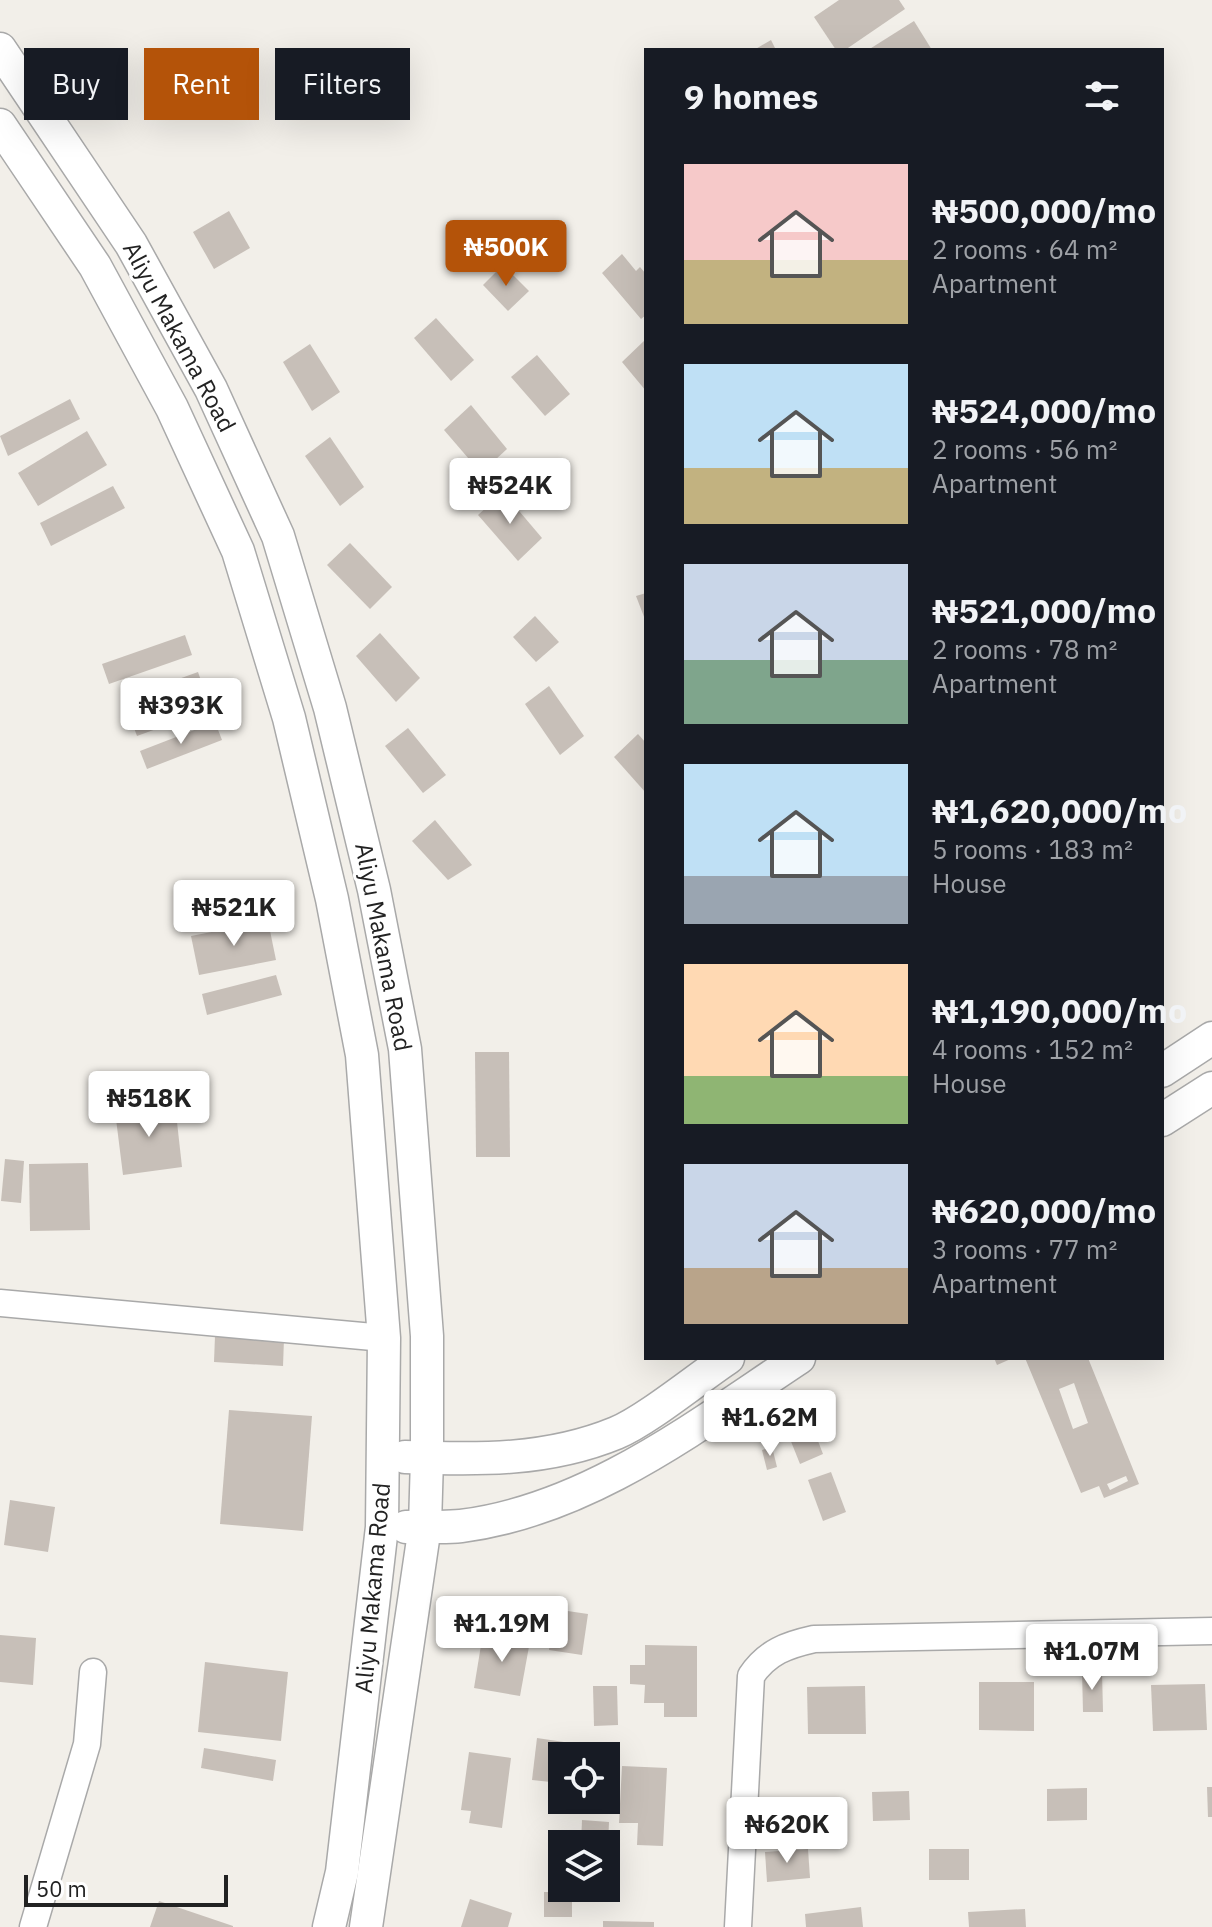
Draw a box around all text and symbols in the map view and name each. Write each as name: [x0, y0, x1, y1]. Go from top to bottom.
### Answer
chip: Buy: [24, 48, 128, 120]
chip: Rent: [144, 48, 259, 120]
chip: Filters: [275, 48, 410, 120]
text: 9 homes: [684, 74, 819, 118]
icon: filters: [1080, 74, 1124, 118]
text: ₦500,000/mo: [932, 188, 1156, 232]
icon: home: [748, 196, 844, 292]
pin: ₦500K: [450, 220, 562, 288]
text: ₦500K: [463, 229, 549, 263]
text: 2 rooms · 64 m²: [932, 232, 1117, 266]
street label: Aliyu Makama Road: [116, 236, 244, 437]
text: Apartment: [932, 266, 1057, 300]
text: ₦524,000/mo: [932, 388, 1156, 432]
icon: home: [748, 396, 844, 492]
text: 2 rooms · 56 m²: [932, 432, 1117, 466]
pin: ₦524K: [454, 458, 566, 526]
text: Apartment: [932, 466, 1057, 500]
text: ₦524K: [467, 467, 553, 501]
text: ₦521,000/mo: [932, 588, 1156, 632]
icon: home: [748, 596, 844, 692]
text: 2 rooms · 78 m²: [932, 632, 1117, 666]
text: Apartment: [932, 666, 1057, 700]
pin: ₦393K: [125, 678, 237, 746]
text: ₦393K: [138, 687, 224, 721]
text: ₦1,620,000/mo: [932, 788, 1187, 832]
icon: home: [748, 796, 844, 892]
text: 5 rooms · 183 m²: [932, 832, 1133, 866]
street label: Aliyu Makama Road: [348, 840, 420, 1054]
text: House: [932, 866, 1007, 900]
pin: ₦521K: [178, 880, 290, 948]
text: ₦521K: [191, 889, 277, 923]
text: ₦1,190,000/mo: [932, 988, 1187, 1032]
icon: home: [748, 996, 844, 1092]
text: 4 rooms · 152 m²: [932, 1032, 1133, 1066]
text: House: [932, 1066, 1007, 1100]
pin: ₦518K: [93, 1071, 205, 1139]
text: ₦518K: [106, 1080, 192, 1114]
text: ₦620,000/mo: [932, 1188, 1156, 1232]
icon: home: [748, 1196, 844, 1292]
text: 3 rooms · 77 m²: [932, 1232, 1117, 1266]
text: Apartment: [932, 1266, 1057, 1300]
pin: ₦1.62M: [705, 1390, 835, 1458]
text: ₦1.62M: [722, 1399, 818, 1433]
street label: Aliyu Makama Road: [347, 1481, 397, 1695]
pin: ₦1.19M: [437, 1596, 567, 1664]
text: ₦1.19M: [454, 1605, 550, 1639]
pin: ₦1.07M: [1027, 1624, 1157, 1692]
text: ₦1.07M: [1044, 1633, 1140, 1667]
map controls: [548, 1742, 620, 1902]
button: locate: [548, 1742, 620, 1814]
pin: ₦620K: [731, 1797, 843, 1865]
text: ₦620K: [744, 1806, 830, 1840]
button: layers: [548, 1830, 620, 1902]
scale bar: [24, 1871, 228, 1907]
text: 50 m: [36, 1874, 87, 1903]

